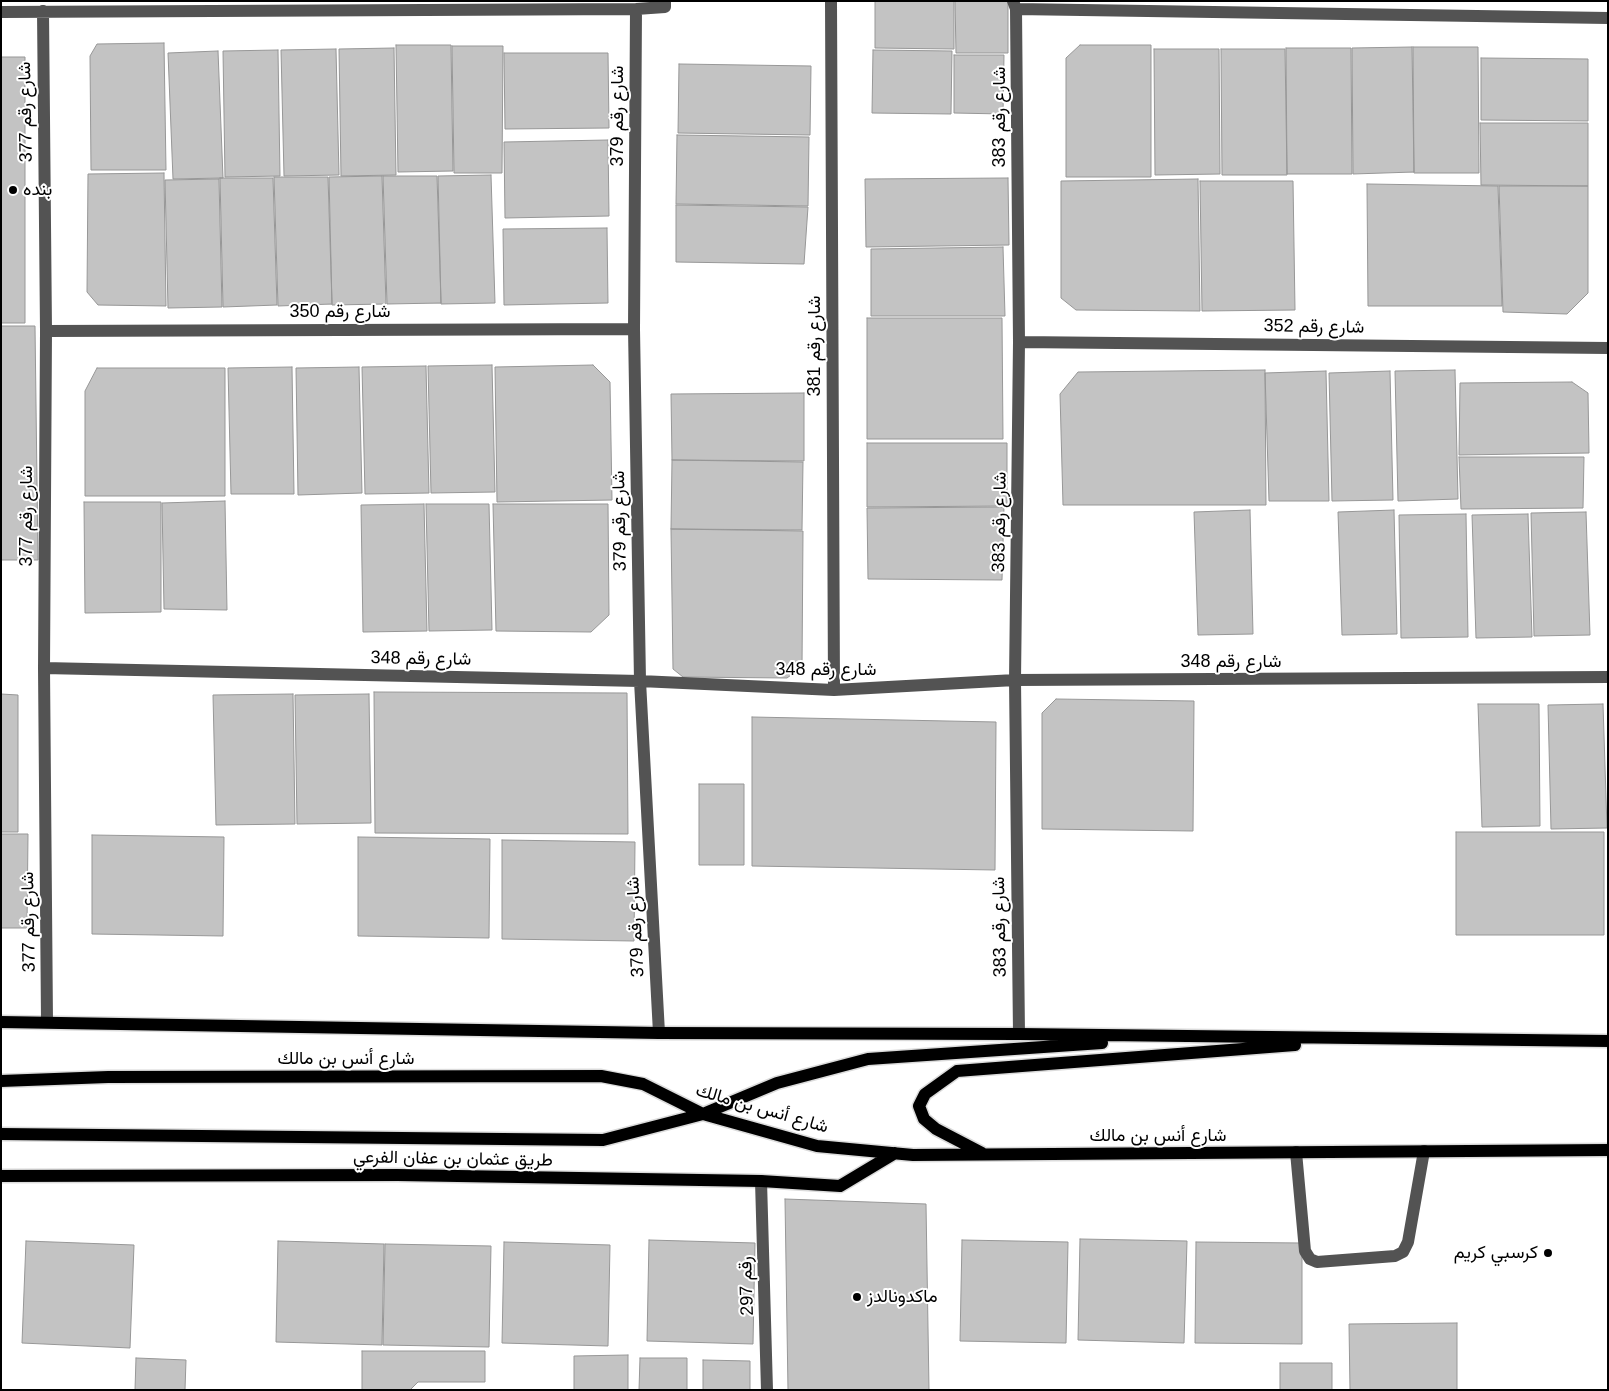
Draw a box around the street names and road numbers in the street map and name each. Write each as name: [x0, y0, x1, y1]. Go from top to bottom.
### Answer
street label: شارع رقم 377: [14, 61, 38, 163]
street label: شارع رقم 379: [607, 66, 629, 166]
street label: شارع رقم 383: [989, 67, 1011, 167]
street label: شارع رقم 381: [804, 296, 826, 396]
street label: شارع رقم 350: [290, 301, 390, 323]
street label: شارع رقم 352: [1263, 315, 1365, 339]
street label: شارع رقم 377: [16, 466, 38, 566]
street label: شارع رقم 379: [608, 470, 632, 572]
street label: شارع رقم 383: [988, 471, 1012, 573]
street label: شارع رقم 348: [370, 647, 472, 671]
street label: شارع رقم 348: [1181, 651, 1281, 673]
street label: شارع رقم 348: [776, 659, 876, 681]
street label: شارع رقم 377: [17, 871, 41, 973]
street label: شارع رقم 379: [623, 876, 649, 978]
street label: شارع رقم 383: [988, 876, 1012, 978]
street label: شارع أنس بن مالك: [278, 1048, 414, 1070]
street label: شارع أنس بن مالك: [693, 1080, 831, 1138]
street label: شارع أنس بن مالك: [1090, 1125, 1226, 1147]
street label: طريق عثمان بن عفان الفرعي: [353, 1146, 553, 1172]
street label: رقم 297: [735, 1256, 759, 1316]

